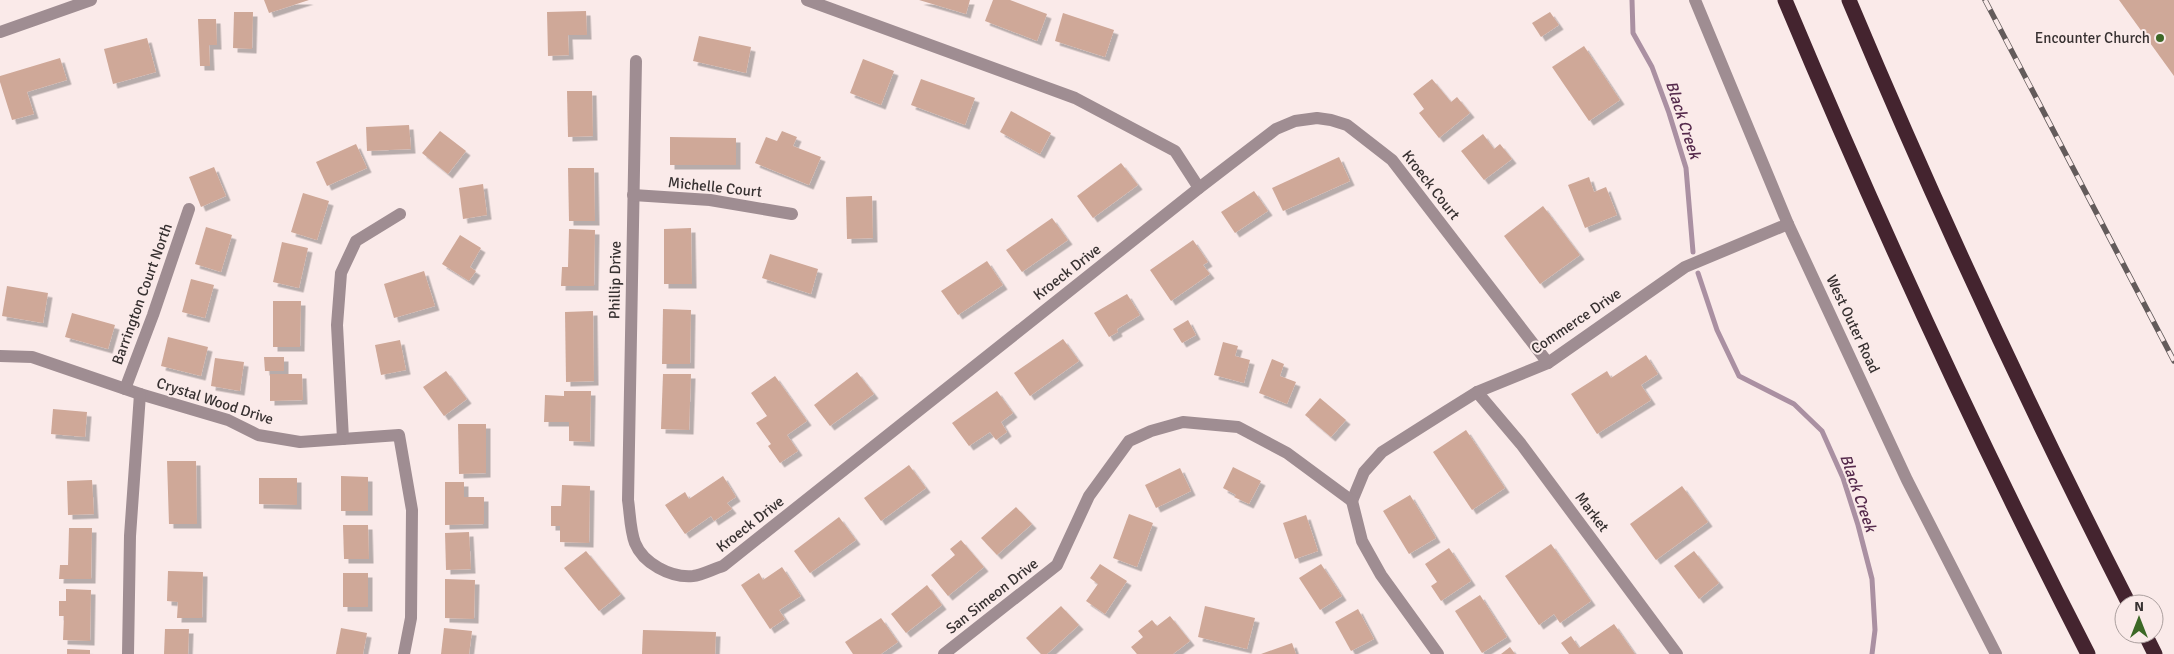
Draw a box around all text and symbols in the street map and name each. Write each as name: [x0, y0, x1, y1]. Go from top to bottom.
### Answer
place label: Encounter Church: [2035, 29, 2150, 47]
marker: Encounter Church: [2154, 32, 2166, 44]
water label: Black Creek: [1661, 78, 1706, 163]
street label: Kroeck Court: [1398, 147, 1464, 223]
street label: Michelle Court: [667, 173, 763, 201]
street label: Barrington Court North: [108, 221, 176, 367]
street label: Kroeck Drive: [1030, 240, 1104, 304]
street label: Phillip Drive: [605, 241, 625, 319]
street label: West Outer Road: [1822, 272, 1884, 376]
street label: Commerce Drive: [1528, 284, 1624, 358]
street label: Crystal Wood Drive: [154, 374, 276, 428]
water label: Black Creek: [1835, 452, 1881, 536]
street label: Market: [1571, 489, 1613, 535]
street label: Kroeck Drive: [713, 492, 787, 556]
street label: San Simeon Drive: [942, 554, 1042, 638]
north arrow: [2114, 594, 2164, 644]
text: N: [2134, 598, 2144, 615]

